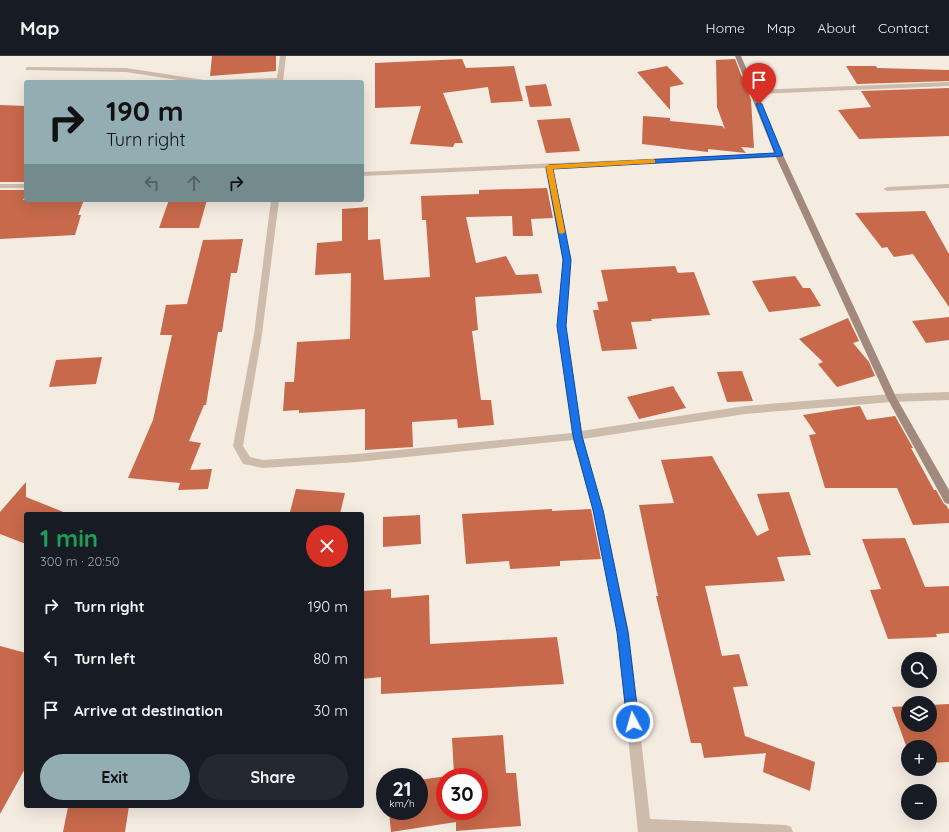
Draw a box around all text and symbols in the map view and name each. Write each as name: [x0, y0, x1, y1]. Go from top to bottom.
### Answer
text: Map: [20, 16, 59, 40]
text: Home: [706, 19, 745, 37]
text: Map: [767, 19, 795, 37]
text: About: [817, 19, 856, 37]
text: Contact: [878, 19, 929, 37]
pin: [742, 63, 776, 104]
icon: arrive: [748, 69, 770, 91]
text: 190 m: [106, 93, 184, 128]
icon: right: [40, 96, 92, 148]
text: Turn right: [106, 128, 186, 151]
icon: left: [141, 172, 163, 194]
icon: ahead: [183, 172, 205, 194]
icon: right: [225, 172, 247, 194]
text: 1 min: [40, 523, 98, 553]
button: close: [306, 525, 348, 567]
text: 300 m · 20:50: [40, 553, 120, 569]
icon: right: [40, 595, 62, 617]
text: Turn right: [74, 597, 145, 616]
text: 190 m: [307, 597, 348, 616]
icon: left: [40, 647, 62, 669]
text: Turn left: [74, 649, 136, 668]
text: 80 m: [313, 649, 348, 668]
map controls: [901, 652, 937, 820]
button: search: [901, 652, 937, 688]
button: layers: [901, 696, 937, 732]
icon: arrive: [40, 699, 62, 721]
text: Arrive at destination: [74, 701, 223, 720]
text: 30 m: [313, 701, 348, 720]
position arrow: [612, 701, 654, 743]
button: +: [901, 740, 937, 776]
button: Exit: [40, 754, 190, 800]
button: Share: [198, 754, 348, 800]
speed limit sign: 30: [436, 768, 488, 820]
text: 21: [392, 776, 412, 801]
button: −: [901, 784, 937, 820]
text: km/h: [389, 797, 415, 810]

